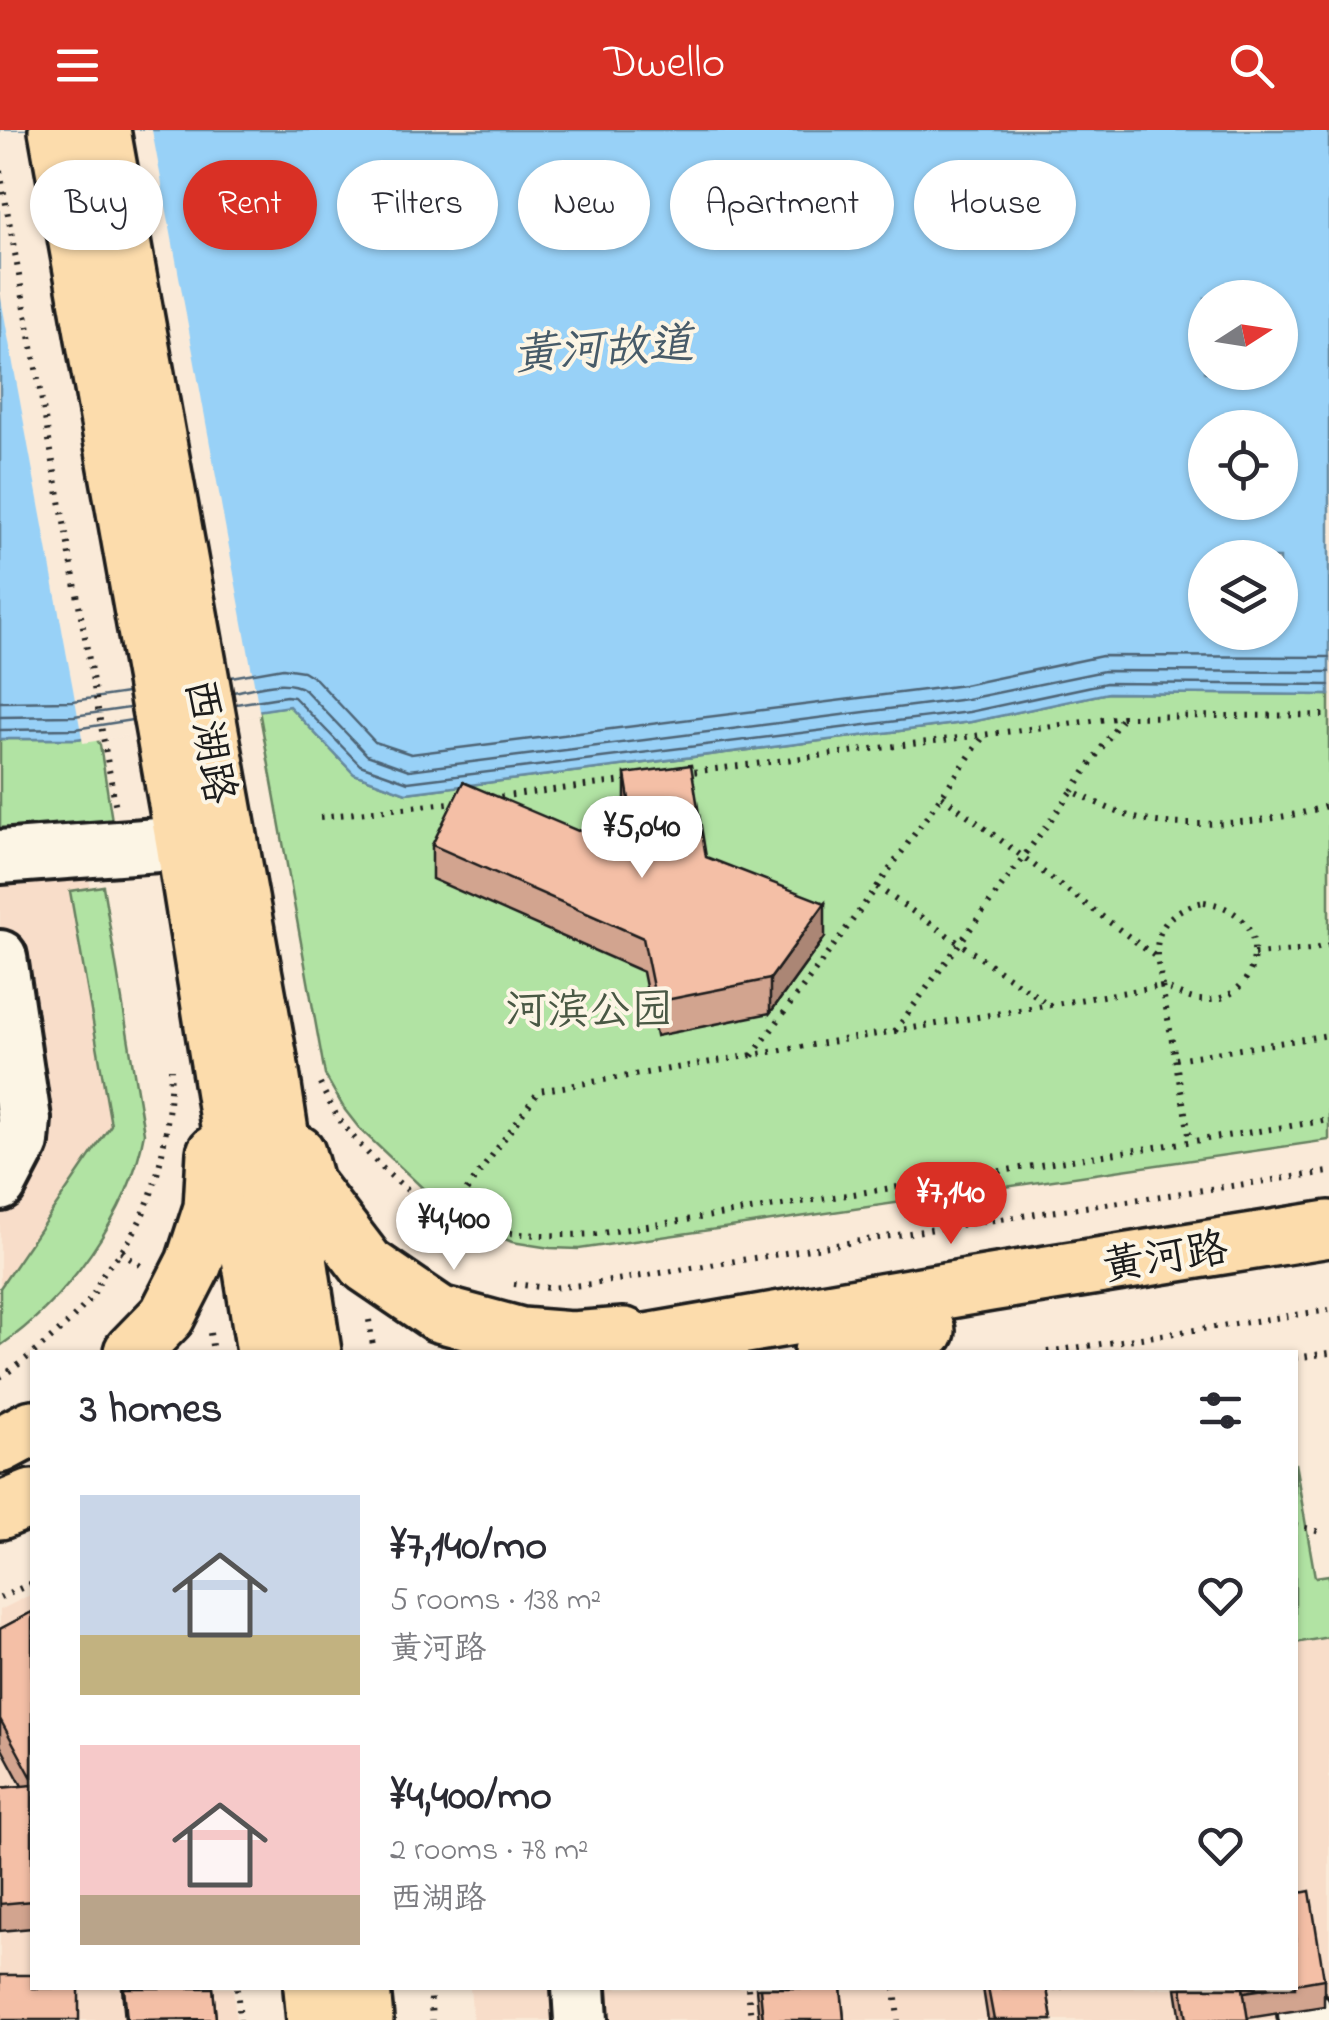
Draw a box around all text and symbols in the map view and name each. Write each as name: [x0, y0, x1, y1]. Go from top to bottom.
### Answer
text: Dwello: [604, 32, 725, 98]
icon: menu: [50, 38, 105, 93]
icon: search: [1224, 38, 1279, 93]
chip: Buy: [30, 160, 163, 250]
chip: Rent: [183, 160, 317, 250]
chip: Filters: [337, 160, 498, 250]
chip: New: [518, 160, 650, 250]
chip: Apartment: [670, 160, 894, 250]
chip: House: [914, 160, 1076, 250]
north arrow: [1188, 280, 1298, 390]
map controls: [1188, 280, 1298, 650]
water label: 黄河故道: [511, 313, 699, 391]
button: locate: [1188, 410, 1298, 520]
button: layers: [1188, 540, 1298, 650]
street label: 西湖路: [167, 674, 249, 809]
pin: ¥5,040: [561, 796, 723, 881]
text: ¥5,040: [603, 805, 681, 852]
park label: 河滨公园: [505, 982, 673, 1043]
pin: ¥7,140: [870, 1162, 1032, 1247]
text: ¥7,140: [917, 1171, 985, 1218]
pin: ¥4,400: [373, 1188, 535, 1273]
text: ¥4,400: [418, 1197, 490, 1244]
street label: 黄河路: [1099, 1219, 1233, 1299]
text: 3 homes: [80, 1380, 222, 1441]
icon: filters: [1193, 1383, 1248, 1438]
text: ¥7,140/mo: [390, 1517, 547, 1578]
icon: home: [160, 1535, 280, 1655]
icon: heart: [1193, 1568, 1248, 1623]
text: 5 rooms · 138 m²: [390, 1578, 601, 1625]
text: 黄河路: [390, 1627, 486, 1674]
text: ¥4,400/mo: [390, 1767, 552, 1828]
icon: home: [160, 1785, 280, 1905]
icon: heart: [1193, 1818, 1248, 1873]
text: 2 rooms · 78 m²: [390, 1828, 589, 1875]
text: 西湖路: [390, 1877, 486, 1924]

